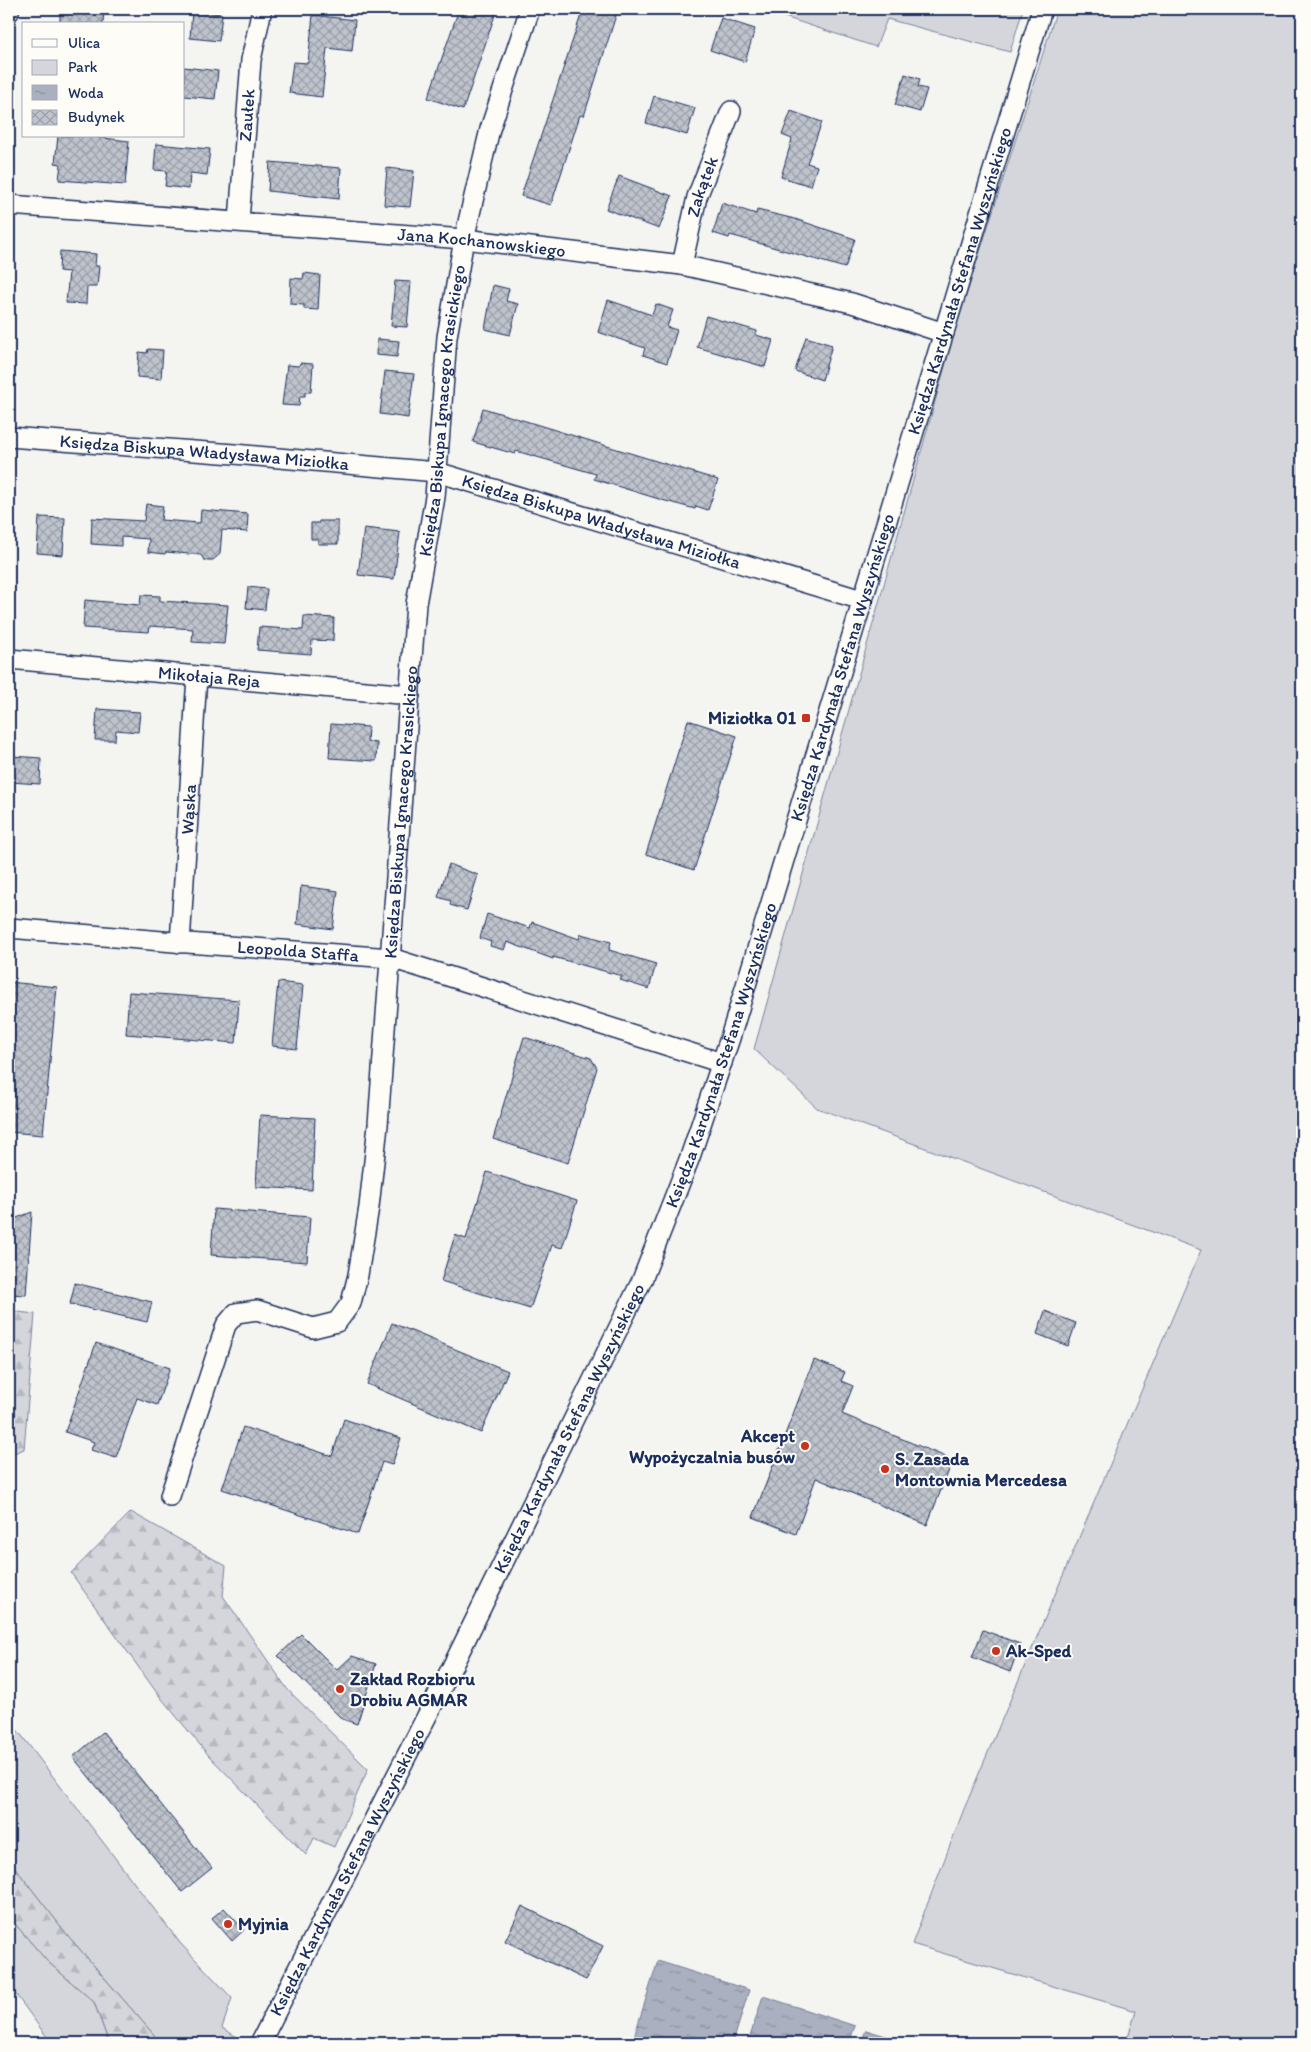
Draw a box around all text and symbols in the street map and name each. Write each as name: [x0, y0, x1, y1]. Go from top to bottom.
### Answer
legend: [22, 22, 185, 138]
text: Ulica: [68, 34, 101, 52]
text: Park: [68, 58, 98, 76]
text: Woda: [68, 84, 104, 102]
street label: Zaułek: [234, 88, 260, 142]
text: Budynek: [68, 108, 125, 126]
street label: Księdza Kardynała Stefana Wyszyńskiego: [903, 125, 1017, 437]
street label: Zakątek: [682, 152, 723, 219]
street label: Jana Kochanowskiego: [397, 223, 567, 262]
street label: Księdza Biskupa Ignacego Krasickiego: [414, 263, 470, 558]
street label: Księdza Biskupa Władysława Miziołka: [59, 430, 351, 475]
street label: Księdza Biskupa Władysława Miziołka: [459, 469, 744, 574]
street label: Księdza Kardynała Stefana Wyszyńskiego: [785, 511, 899, 824]
street label: Mikołaja Reja: [157, 661, 262, 693]
street label: Księdza Biskupa Ignacego Krasickiego: [379, 665, 422, 959]
place label: Miziołka 01: [708, 707, 797, 729]
marker: Miziołka 01: [800, 712, 812, 724]
street label: Wąska: [176, 783, 201, 835]
street label: Księdza Kardynała Stefana Wyszyńskiego: [660, 900, 781, 1211]
street label: Leopolda Staffa: [236, 936, 360, 967]
street label: Księdza Kardynała Stefana Wyszyńskiego: [489, 1280, 650, 1577]
place label: Akcept Wypożyczalnia busów: [629, 1425, 796, 1468]
marker: Akcept Wypożyczalnia busów: [799, 1440, 811, 1452]
place label: S. Zasada Montownia Mercedesa: [895, 1448, 1067, 1491]
marker: S. Zasada Montownia Mercedesa: [879, 1463, 891, 1475]
place label: Ak-Sped: [1005, 1640, 1072, 1662]
marker: Ak-Sped: [990, 1645, 1002, 1657]
place label: Zakład Rozbioru Drobiu AGMAR: [350, 1668, 476, 1711]
marker: Zakład Rozbioru Drobiu AGMAR: [334, 1683, 346, 1695]
street label: Księdza Kardynała Stefana Wyszyńskiego: [265, 1724, 430, 2020]
place label: Myjnia: [238, 1913, 289, 1935]
marker: Myjnia: [222, 1918, 234, 1930]

